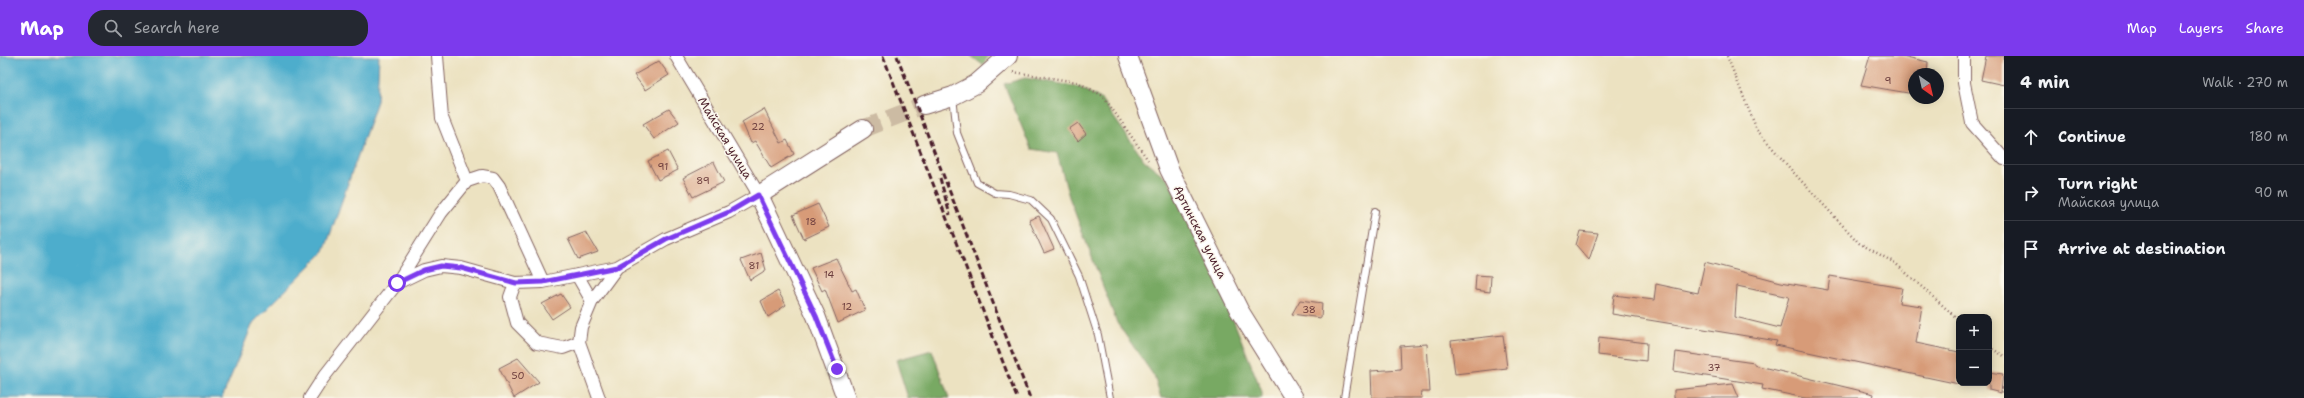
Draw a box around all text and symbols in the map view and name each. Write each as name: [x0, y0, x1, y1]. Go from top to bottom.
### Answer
search box: [88, 10, 368, 46]
text: Map: [20, 16, 64, 41]
icon: search: [102, 17, 124, 39]
text: Search here: [134, 18, 220, 38]
text: Map: [2127, 19, 2157, 37]
text: Layers: [2179, 19, 2223, 37]
text: Share: [2245, 19, 2284, 37]
north arrow: [1908, 68, 1944, 104]
text: 4 min: [2020, 71, 2070, 93]
house number: 9: [1885, 74, 1892, 87]
text: Walk · 270 m: [2202, 74, 2288, 91]
street label: Майская улица: [694, 94, 756, 183]
house number: 22: [751, 120, 765, 133]
icon: ahead: [2020, 126, 2042, 148]
text: Continue: [2058, 127, 2126, 147]
text: 180 m: [2249, 128, 2288, 145]
house number: 91: [658, 160, 668, 173]
house number: 89: [696, 174, 710, 187]
text: Turn right: [2058, 174, 2138, 194]
icon: right: [2020, 182, 2042, 204]
street label: Артинская улица: [1170, 183, 1231, 282]
text: 90 m: [2254, 184, 2288, 201]
text: Майская улица: [2058, 194, 2159, 211]
house number: 18: [805, 215, 817, 228]
icon: arrive: [2020, 238, 2042, 260]
text: Arrive at destination: [2058, 239, 2226, 259]
house number: 81: [749, 259, 759, 272]
house number: 14: [824, 268, 834, 281]
route start: [388, 274, 406, 292]
house number: 12: [842, 300, 852, 313]
house number: 38: [1302, 303, 1316, 316]
map controls: [1956, 314, 1992, 386]
button: +: [1956, 314, 1992, 350]
button: −: [1956, 350, 1992, 386]
route end: [828, 360, 846, 378]
house number: 37: [1707, 361, 1721, 374]
house number: 50: [511, 369, 525, 382]

